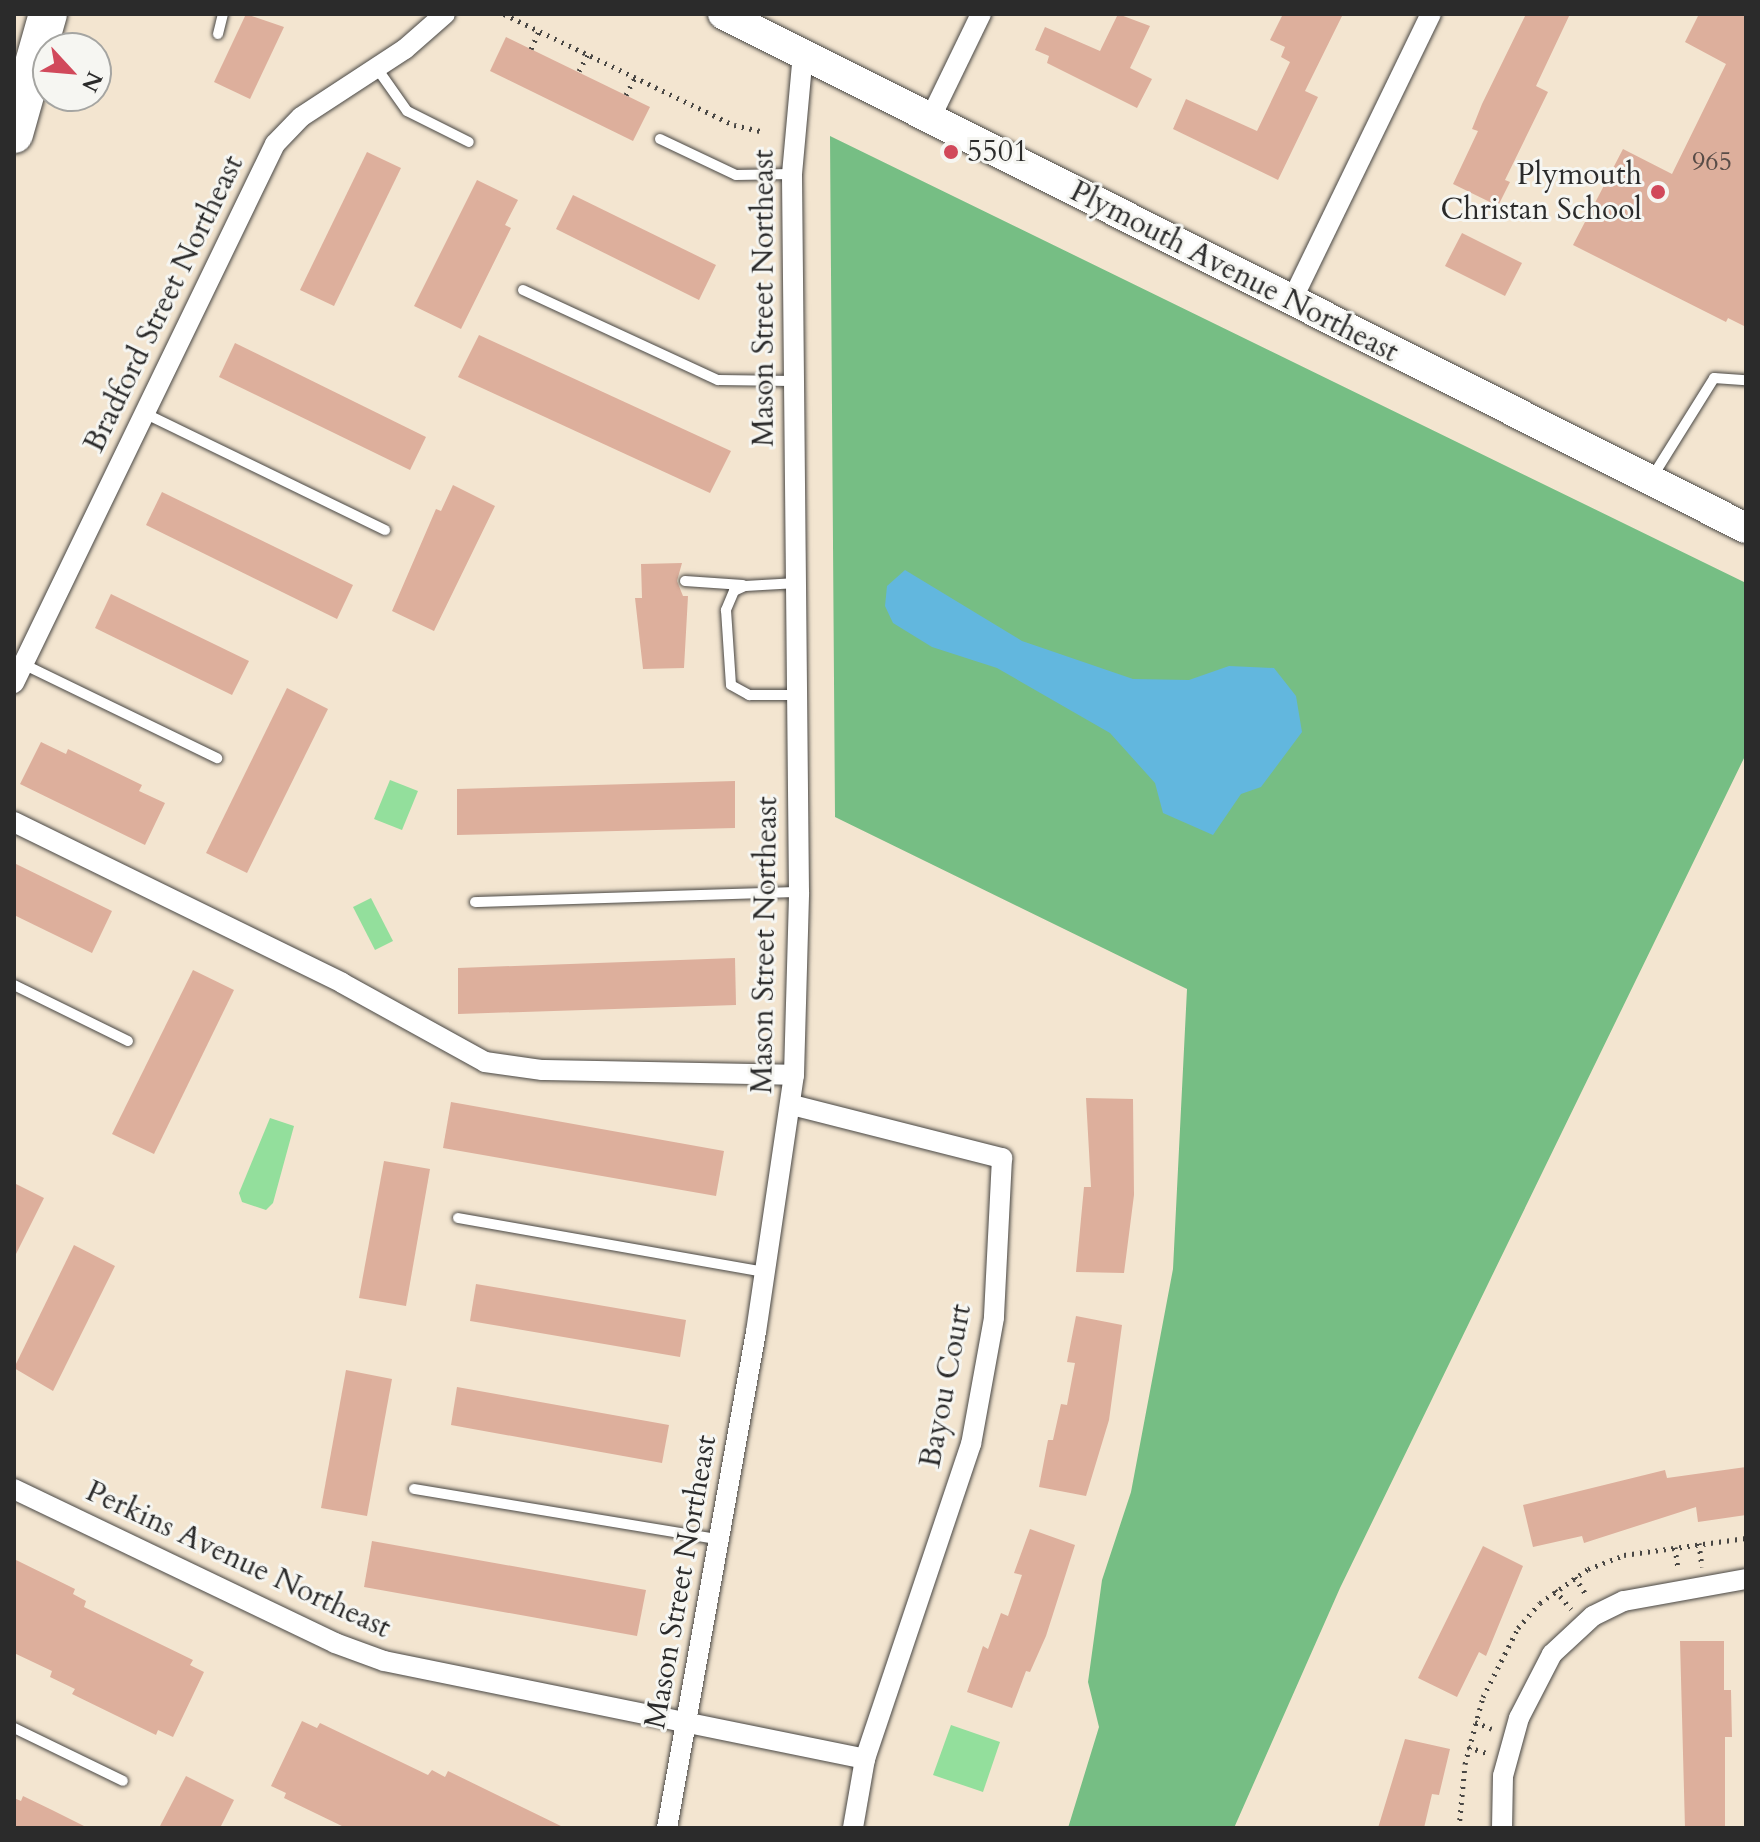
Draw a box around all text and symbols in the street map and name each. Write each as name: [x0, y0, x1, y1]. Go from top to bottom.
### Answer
north arrow: [32, 32, 112, 112]
text: N: [74, 66, 109, 97]
place label: 5501: [967, 134, 1028, 170]
marker: 5501: [942, 143, 960, 161]
house number: 965: [1692, 146, 1732, 178]
street label: Mason Street Northeast: [746, 149, 782, 447]
street label: Bradford Street Northeast: [76, 150, 252, 458]
place label: Plymouth Christan School: [1440, 157, 1642, 228]
street label: Plymouth Avenue Northeast: [1064, 173, 1404, 371]
marker: Plymouth Christan School: [1649, 183, 1667, 201]
street label: Mason Street Northeast: [744, 796, 786, 1094]
street label: Bayou Court: [912, 1301, 980, 1471]
street label: Mason Street Northeast: [637, 1432, 725, 1732]
street label: Perkins Avenue Northeast: [80, 1474, 396, 1646]

